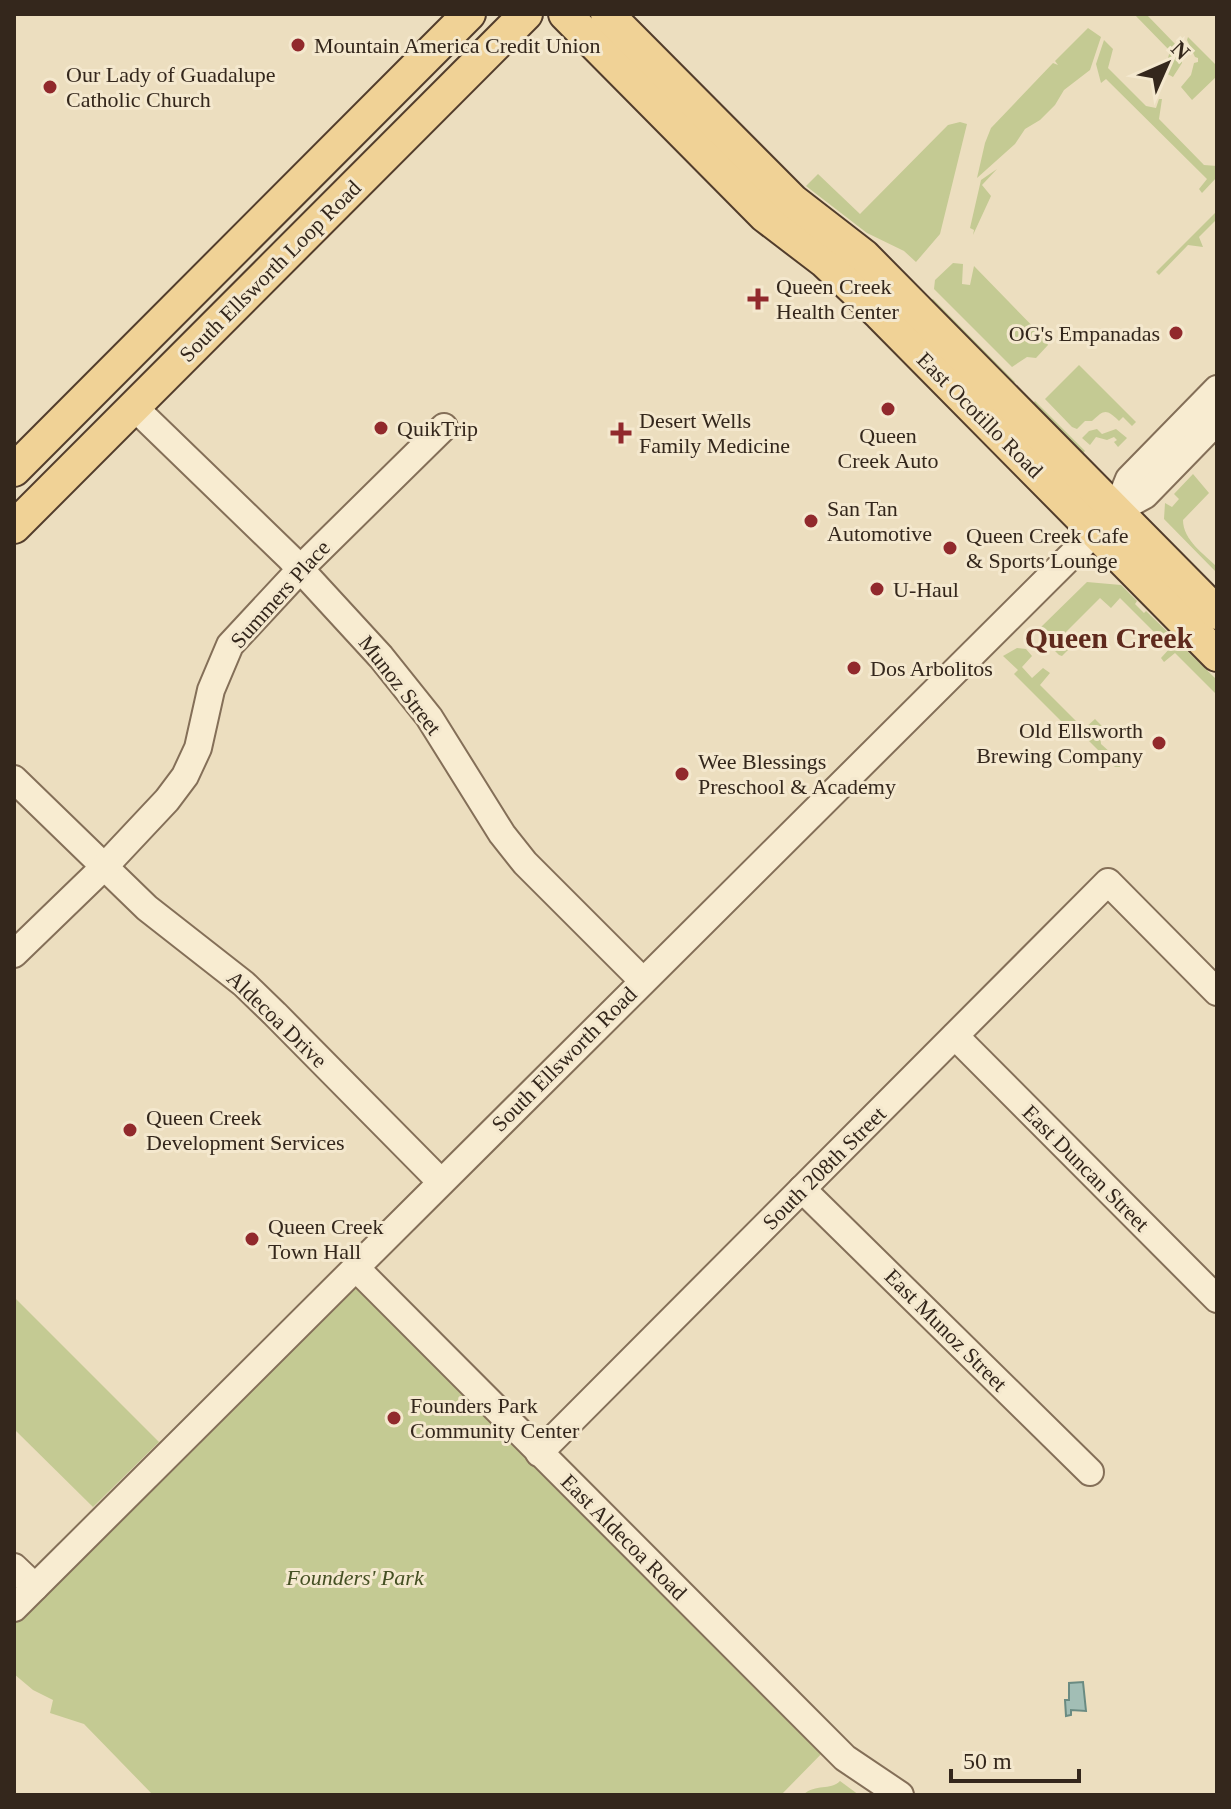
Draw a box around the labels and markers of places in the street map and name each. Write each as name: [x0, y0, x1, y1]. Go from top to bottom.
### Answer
place label: Mountain America Credit Union: [314, 33, 601, 58]
marker: Mountain America Credit Union: [289, 36, 307, 54]
place label: Our Lady of Guadalupe Catholic Church: [66, 62, 276, 112]
marker: Our Lady of Guadalupe Catholic Church: [41, 78, 59, 96]
place label: Queen Creek Health Center: [776, 274, 899, 324]
marker: Queen Creek Health Center: [747, 288, 769, 310]
place label: OG's Empanadas: [1009, 321, 1160, 346]
marker: OG's Empanadas: [1167, 324, 1185, 342]
marker: Queen Creek Auto: [879, 400, 897, 418]
place label: Desert Wells Family Medicine: [639, 408, 790, 458]
place label: QuikTrip: [397, 416, 478, 441]
marker: QuikTrip: [372, 419, 390, 437]
marker: Desert Wells Family Medicine: [610, 422, 632, 444]
place label: Queen Creek Auto: [838, 423, 938, 473]
place label: San Tan Automotive: [827, 496, 932, 546]
marker: San Tan Automotive: [802, 512, 820, 530]
place label: Queen Creek Cafe & Sports Lounge: [966, 523, 1128, 573]
marker: Queen Creek Cafe & Sports Lounge: [941, 539, 959, 557]
place label: U-Haul: [893, 577, 959, 602]
marker: U-Haul: [868, 580, 886, 598]
place label: Dos Arbolitos: [870, 656, 993, 681]
marker: Dos Arbolitos: [845, 659, 863, 677]
place label: Old Ellsworth Brewing Company: [976, 718, 1143, 768]
marker: Old Ellsworth Brewing Company: [1150, 734, 1168, 752]
place label: Wee Blessings Preschool & Academy: [698, 749, 896, 799]
marker: Wee Blessings Preschool & Academy: [673, 765, 691, 783]
place label: Queen Creek Development Services: [146, 1105, 345, 1155]
marker: Queen Creek Development Services: [121, 1121, 139, 1139]
place label: Queen Creek Town Hall: [268, 1214, 383, 1264]
marker: Queen Creek Town Hall: [243, 1230, 261, 1248]
place label: Founders Park Community Center: [410, 1393, 580, 1443]
marker: Founders Park Community Center: [385, 1409, 403, 1427]

